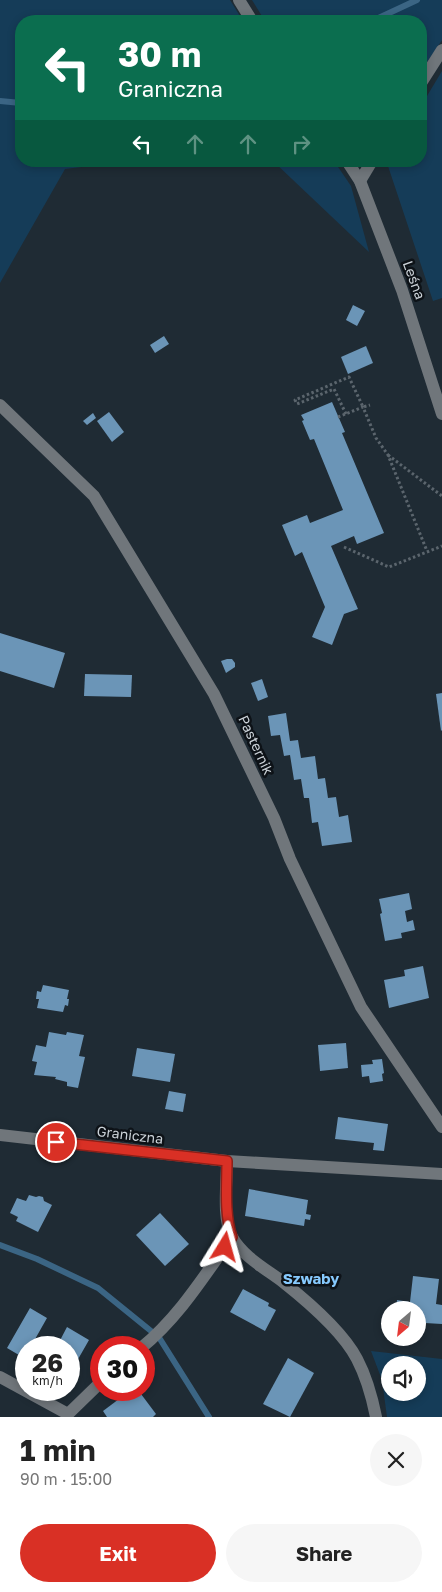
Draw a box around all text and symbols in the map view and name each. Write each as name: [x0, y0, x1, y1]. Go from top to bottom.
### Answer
text: 30 m: [118, 33, 201, 75]
icon: left: [35, 35, 100, 100]
text: Graniczna: [118, 75, 223, 102]
icon: left: [128, 130, 156, 158]
icon: ahead: [181, 130, 209, 158]
icon: ahead: [234, 130, 262, 158]
icon: right: [287, 130, 315, 158]
street label: Leśna: [400, 258, 429, 301]
street label: Pasternik: [235, 712, 278, 777]
pin: [35, 1121, 77, 1163]
street label: Graniczna: [96, 1122, 164, 1147]
icon: arrive: [42, 1128, 70, 1156]
position arrow: [198, 1220, 250, 1272]
district label: Szwaby: [283, 1269, 339, 1287]
north arrow: [381, 1301, 426, 1346]
map controls: [381, 1301, 426, 1401]
speed limit sign: 30: [90, 1336, 155, 1401]
text: 26: [32, 1347, 63, 1378]
button: sound: [381, 1356, 426, 1401]
text: km/h: [32, 1373, 63, 1388]
text: 1 min: [20, 1432, 96, 1468]
button: close: [370, 1434, 422, 1486]
text: 90 m · 15:00: [20, 1469, 112, 1489]
button: Exit: [20, 1524, 216, 1582]
button: Share: [226, 1524, 422, 1582]

